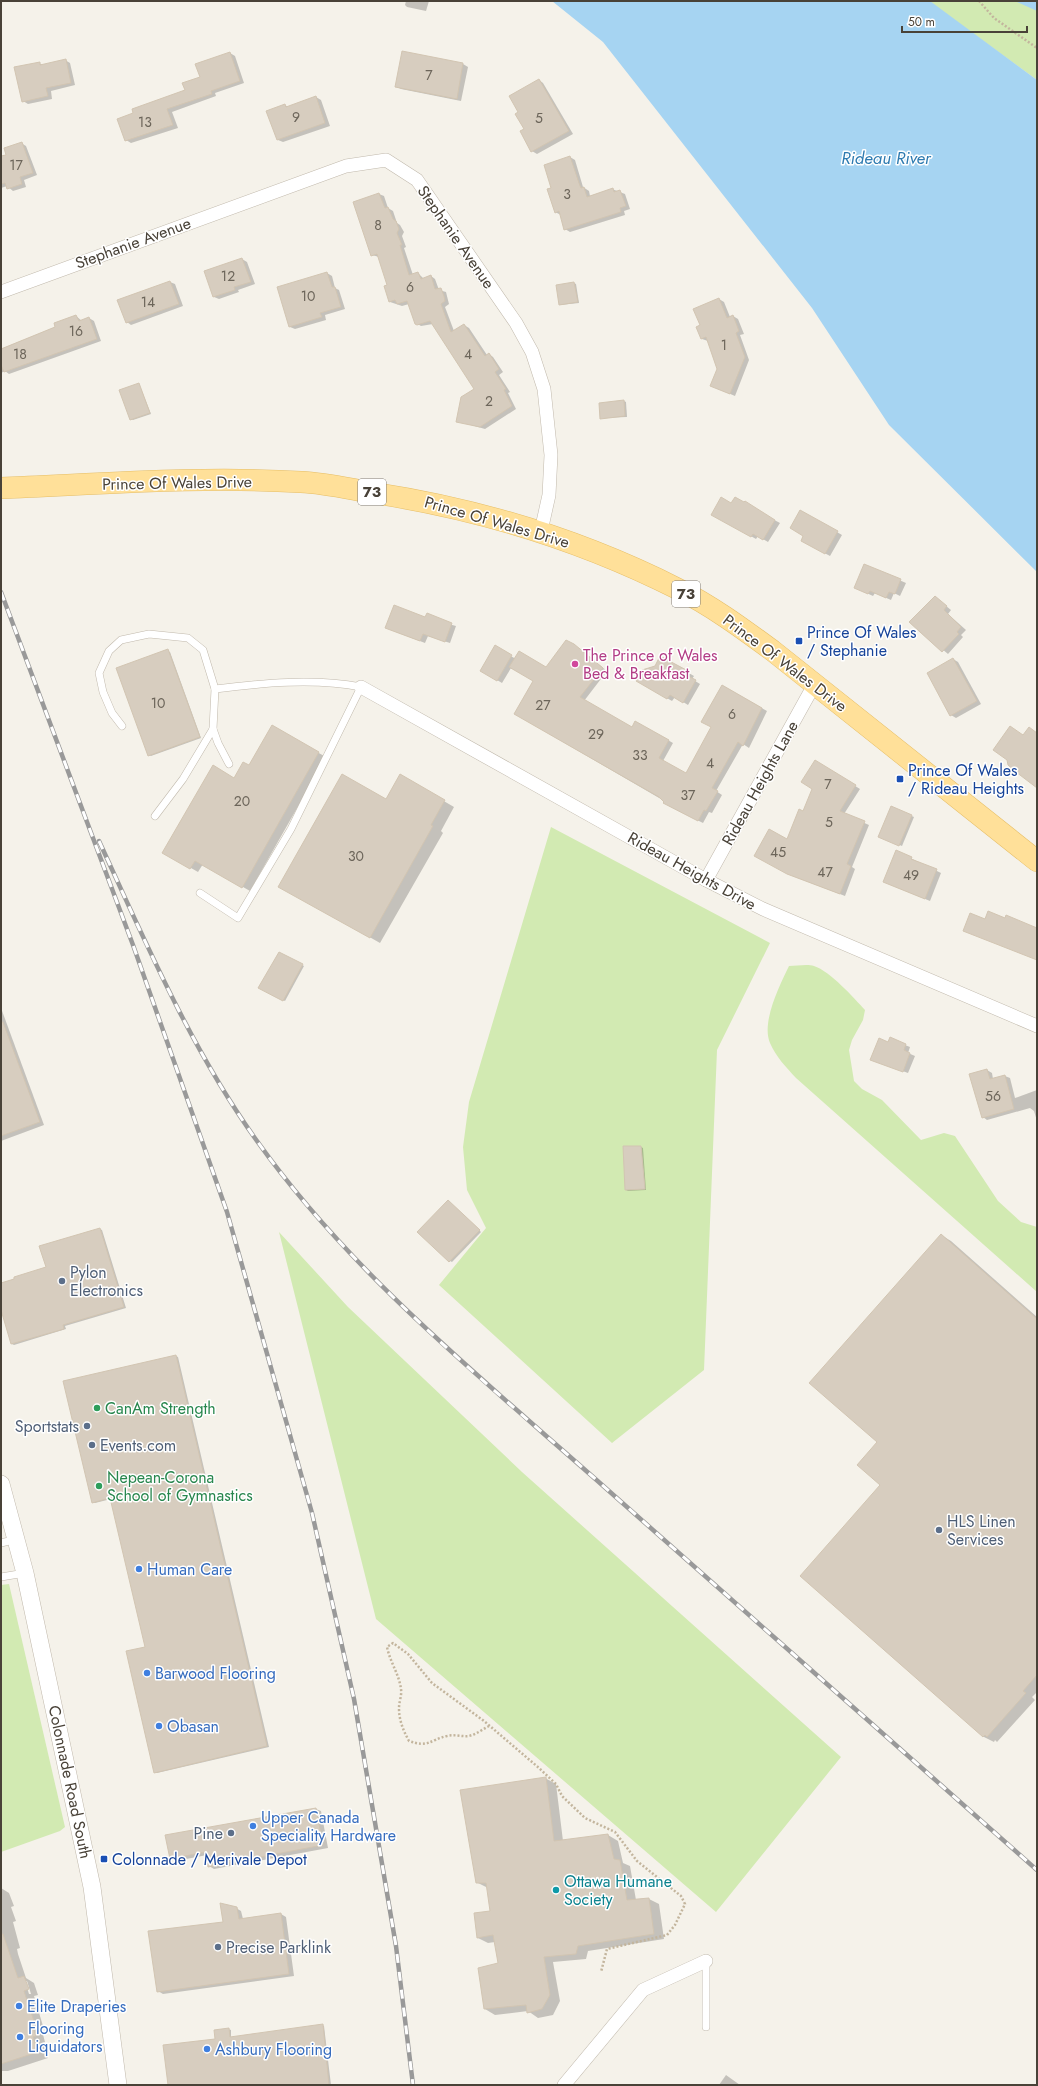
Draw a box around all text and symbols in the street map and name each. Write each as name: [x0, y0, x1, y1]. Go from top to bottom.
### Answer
scale bar: [902, 8, 1027, 34]
text: 50 m: [908, 13, 935, 31]
house number: 7: [425, 65, 433, 85]
house number: 9: [292, 107, 300, 127]
house number: 5: [535, 108, 543, 128]
house number: 13: [138, 112, 152, 132]
water label: Rideau River: [841, 146, 932, 170]
house number: 17: [9, 155, 23, 175]
street label: Stephanie Avenue: [412, 181, 500, 293]
house number: 3: [563, 184, 571, 204]
street label: Stephanie Avenue: [72, 211, 194, 275]
house number: 8: [374, 215, 382, 235]
house number: 12: [221, 266, 235, 286]
house number: 6: [406, 277, 414, 297]
house number: 10: [301, 286, 315, 306]
house number: 14: [141, 292, 155, 312]
house number: 16: [69, 321, 83, 341]
house number: 1: [721, 335, 727, 355]
house number: 18: [13, 344, 27, 364]
house number: 4: [464, 344, 472, 364]
house number: 2: [485, 391, 493, 411]
street label: Prince Of Wales Drive: [102, 470, 252, 496]
road number: 73: [358, 479, 386, 505]
street label: Prince Of Wales Drive: [422, 490, 572, 554]
road number: 73: [672, 581, 700, 607]
street label: Prince Of Wales Drive: [718, 609, 852, 717]
place label: Prince Of Wales / Stephanie: [807, 621, 917, 662]
marker: Prince Of Wales / Stephanie: [794, 636, 804, 646]
place label: The Prince of Wales Bed & Breakfast: [583, 644, 717, 685]
marker: The Prince of Wales Bed & Breakfast: [570, 659, 580, 669]
house number: 10: [151, 693, 165, 713]
house number: 27: [535, 695, 551, 715]
house number: 6: [728, 704, 736, 724]
street label: Rideau Heights Lane: [716, 716, 804, 850]
house number: 29: [588, 724, 604, 744]
house number: 33: [632, 745, 648, 765]
house number: 4: [706, 753, 714, 773]
place label: Prince Of Wales / Rideau Heights: [908, 759, 1024, 800]
house number: 7: [824, 774, 832, 794]
marker: Prince Of Wales / Rideau Heights: [895, 774, 905, 784]
house number: 37: [681, 785, 696, 805]
house number: 20: [234, 791, 250, 811]
house number: 5: [825, 812, 833, 832]
street label: Rideau Heights Drive: [624, 826, 760, 916]
house number: 45: [770, 842, 786, 862]
house number: 30: [348, 846, 364, 866]
house number: 47: [817, 862, 833, 882]
house number: 49: [903, 865, 919, 885]
house number: 56: [985, 1086, 1001, 1106]
place label: Pylon Electronics: [70, 1261, 143, 1302]
marker: Pylon Electronics: [57, 1276, 67, 1286]
place label: CanAm Strength: [105, 1397, 216, 1420]
marker: CanAm Strength: [92, 1403, 102, 1413]
place label: Sportstats: [15, 1415, 79, 1438]
marker: Sportstats: [82, 1421, 92, 1431]
place label: Events.com: [100, 1434, 176, 1457]
marker: Events.com: [87, 1440, 97, 1450]
place label: Nepean-Corona School of Gymnastics: [107, 1466, 253, 1507]
marker: Nepean-Corona School of Gymnastics: [94, 1481, 104, 1491]
place label: HLS Linen Services: [947, 1510, 1016, 1551]
marker: HLS Linen Services: [934, 1525, 944, 1535]
place label: Human Care: [147, 1558, 232, 1581]
marker: Human Care: [134, 1564, 144, 1574]
place label: Barwood Flooring: [155, 1662, 276, 1685]
marker: Barwood Flooring: [142, 1668, 152, 1678]
street label: Colonnade Road South: [43, 1703, 97, 1861]
place label: Obasan: [167, 1715, 219, 1738]
marker: Obasan: [154, 1721, 164, 1731]
place label: Upper Canada Speciality Hardware: [261, 1806, 396, 1847]
marker: Upper Canada Speciality Hardware: [248, 1821, 258, 1831]
place label: Pine: [193, 1822, 223, 1845]
marker: Pine: [226, 1828, 236, 1838]
place label: Colonnade / Merivale Depot: [112, 1848, 307, 1871]
marker: Colonnade / Merivale Depot: [99, 1854, 109, 1864]
place label: Ottawa Humane Society: [564, 1870, 672, 1911]
marker: Ottawa Humane Society: [551, 1885, 561, 1895]
place label: Precise Parklink: [226, 1936, 332, 1959]
marker: Precise Parklink: [213, 1942, 223, 1952]
place label: Elite Draperies: [27, 1995, 126, 2018]
marker: Elite Draperies: [14, 2001, 24, 2011]
place label: Flooring Liquidators: [28, 2017, 102, 2058]
marker: Flooring Liquidators: [15, 2032, 25, 2042]
place label: Ashbury Flooring: [215, 2038, 332, 2061]
marker: Ashbury Flooring: [202, 2044, 212, 2054]

